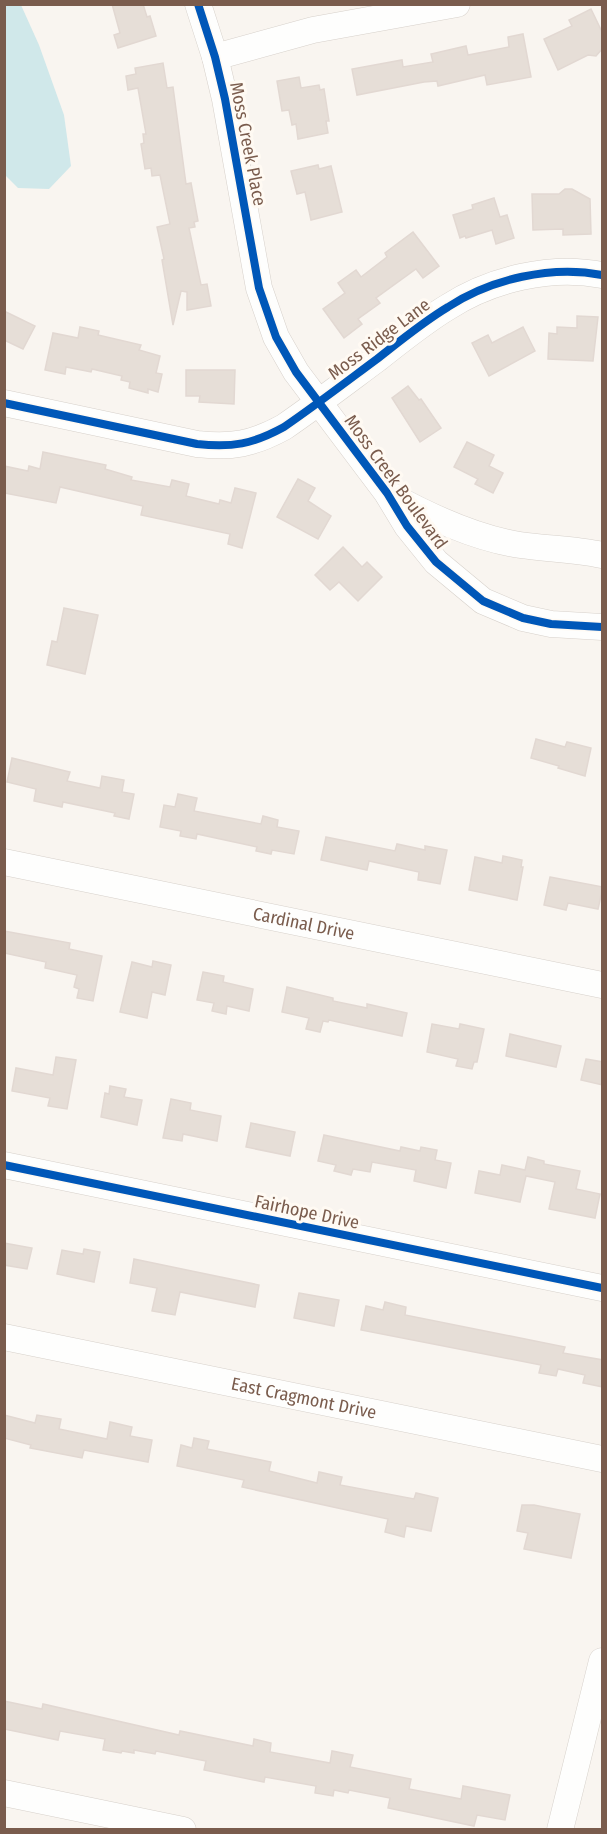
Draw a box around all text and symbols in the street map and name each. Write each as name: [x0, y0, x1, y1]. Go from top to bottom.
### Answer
street label: Moss Creek Place: [225, 80, 271, 208]
street label: Moss Ridge Lane: [324, 293, 434, 385]
street label: Moss Creek Boulevard: [340, 410, 452, 554]
street label: Cardinal Drive: [251, 902, 357, 945]
street label: Fairhope Drive: [253, 1190, 361, 1234]
street label: East Cragmont Drive: [229, 1373, 378, 1424]

